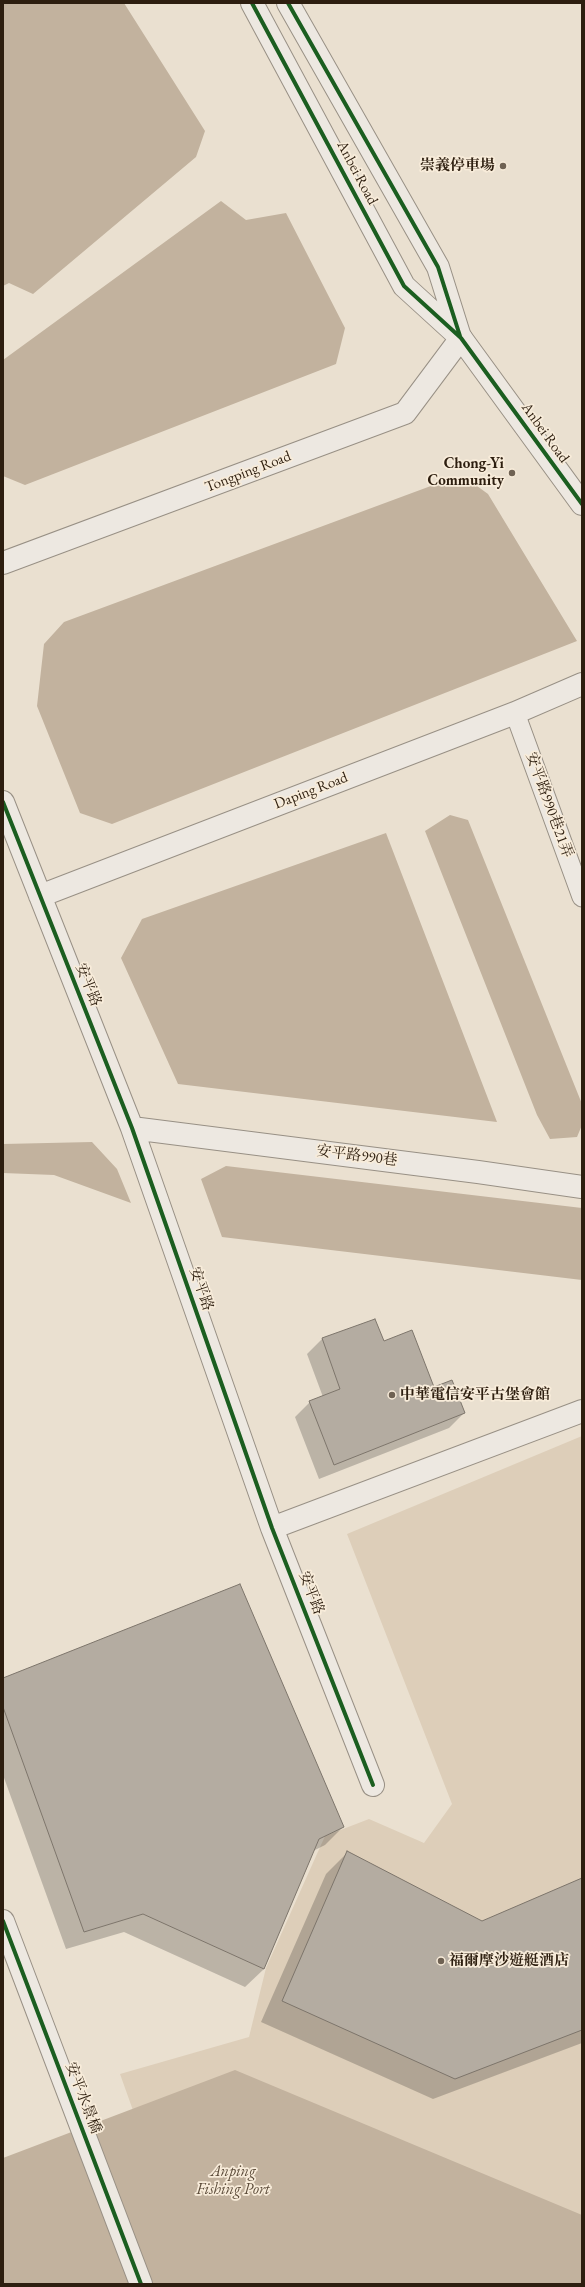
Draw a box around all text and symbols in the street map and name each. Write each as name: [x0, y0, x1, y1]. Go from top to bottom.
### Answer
street label: Anbei Road: [333, 138, 381, 208]
place label: 崇義停車場: [420, 157, 495, 175]
marker: 崇義停車場: [498, 161, 508, 171]
street label: Anbei Road: [517, 399, 573, 467]
street label: Tongping Road: [202, 447, 294, 497]
place label: Chong-Yi Community: [428, 455, 504, 490]
marker: Chong-Yi Community: [507, 468, 517, 478]
street label: 安平路990巷21弄: [522, 750, 576, 860]
street label: Daping Road: [272, 769, 350, 813]
street label: 安平路: [71, 961, 105, 1009]
street label: 安平路990巷: [315, 1142, 399, 1170]
street label: 安平路: [185, 1265, 217, 1313]
place label: 中華電信安平古堡會館: [400, 1386, 550, 1404]
marker: 中華電信安平古堡會館: [387, 1390, 397, 1400]
street label: 安平路: [295, 1569, 327, 1617]
place label: 福爾摩沙遊艇酒店: [449, 1952, 569, 1970]
marker: 福爾摩沙遊艇酒店: [436, 1956, 446, 1966]
street label: 安平水景橋: [61, 2060, 105, 2136]
water label: Anping Fishing Port: [196, 2162, 270, 2200]

